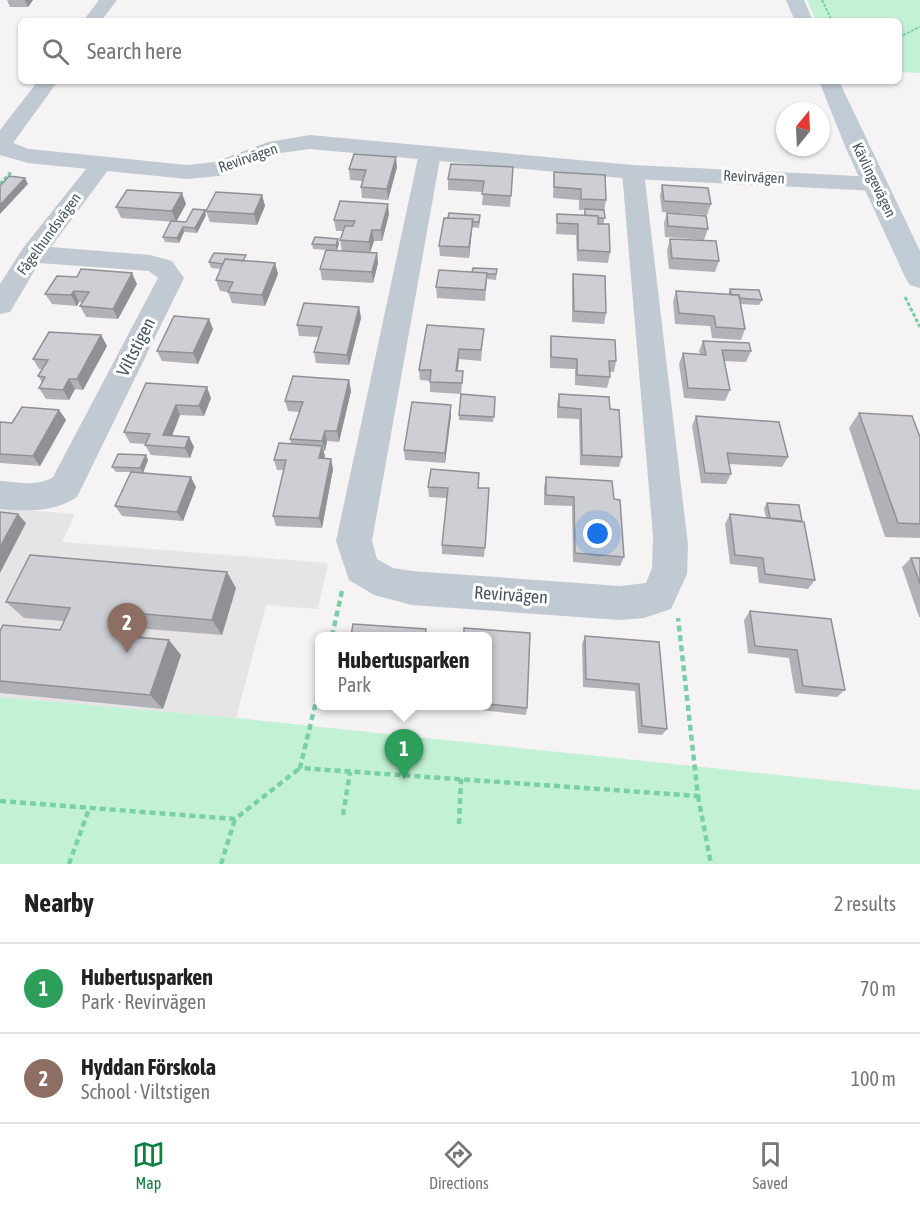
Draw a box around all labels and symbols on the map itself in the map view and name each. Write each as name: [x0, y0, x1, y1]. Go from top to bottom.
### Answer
north arrow: [776, 102, 830, 156]
street label: Revirvägen: [216, 139, 280, 176]
street label: Kävlingevägen: [849, 140, 900, 220]
street label: Revirvägen: [723, 166, 785, 187]
street label: Fågelhundsvägen: [13, 189, 84, 278]
street label: Viltstigen: [112, 314, 159, 380]
your location: [583, 519, 612, 548]
street label: Revirvägen: [474, 581, 549, 608]
pin: 2: [108, 604, 146, 653]
pin: 1: [384, 730, 424, 779]

